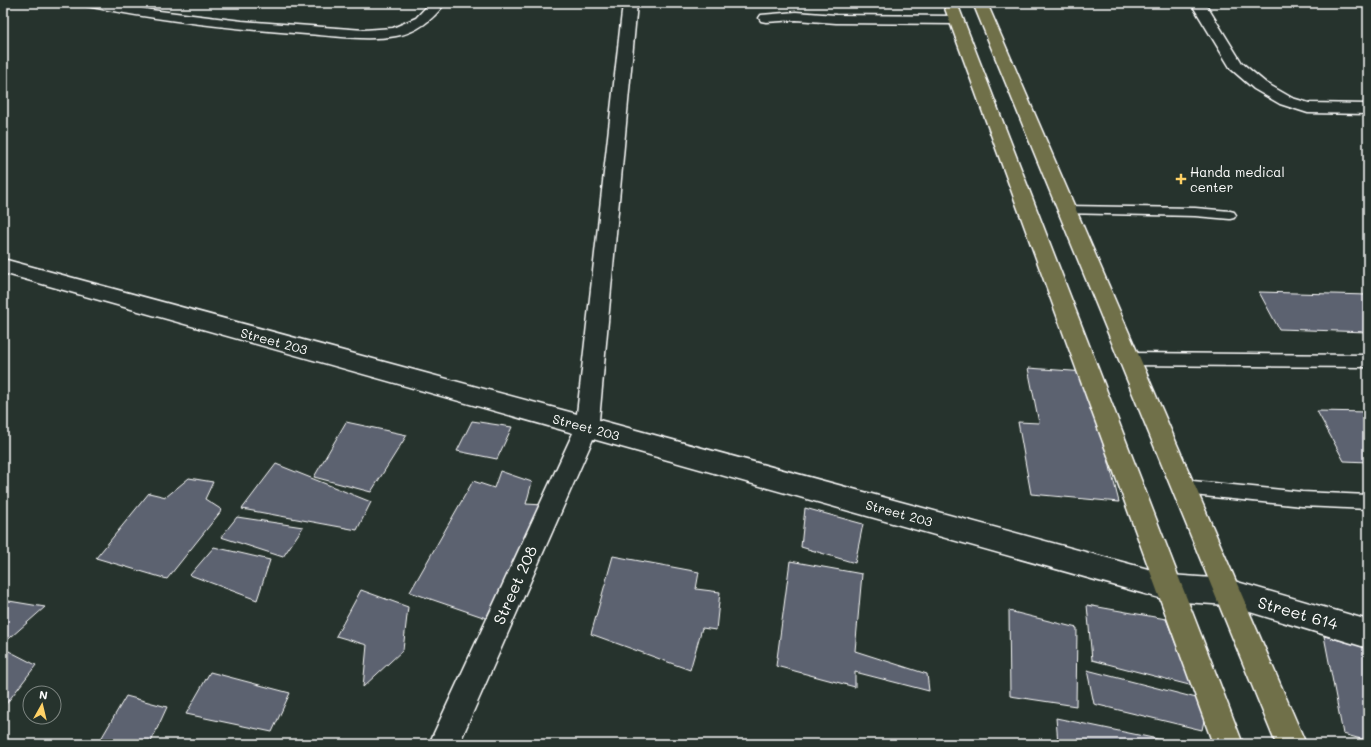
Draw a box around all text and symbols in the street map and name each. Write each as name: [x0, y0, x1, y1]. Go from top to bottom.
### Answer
place label: Handa medical center: [1190, 163, 1285, 195]
marker: Handa medical center: [1175, 173, 1187, 185]
street label: Street 203: [239, 323, 310, 358]
street label: Street 203: [551, 409, 622, 444]
street label: Street 203: [864, 495, 935, 530]
street label: Street 208: [488, 542, 541, 628]
street label: Street 614: [1256, 591, 1341, 634]
north arrow: [22, 685, 62, 725]
text: N: [38, 687, 49, 703]

